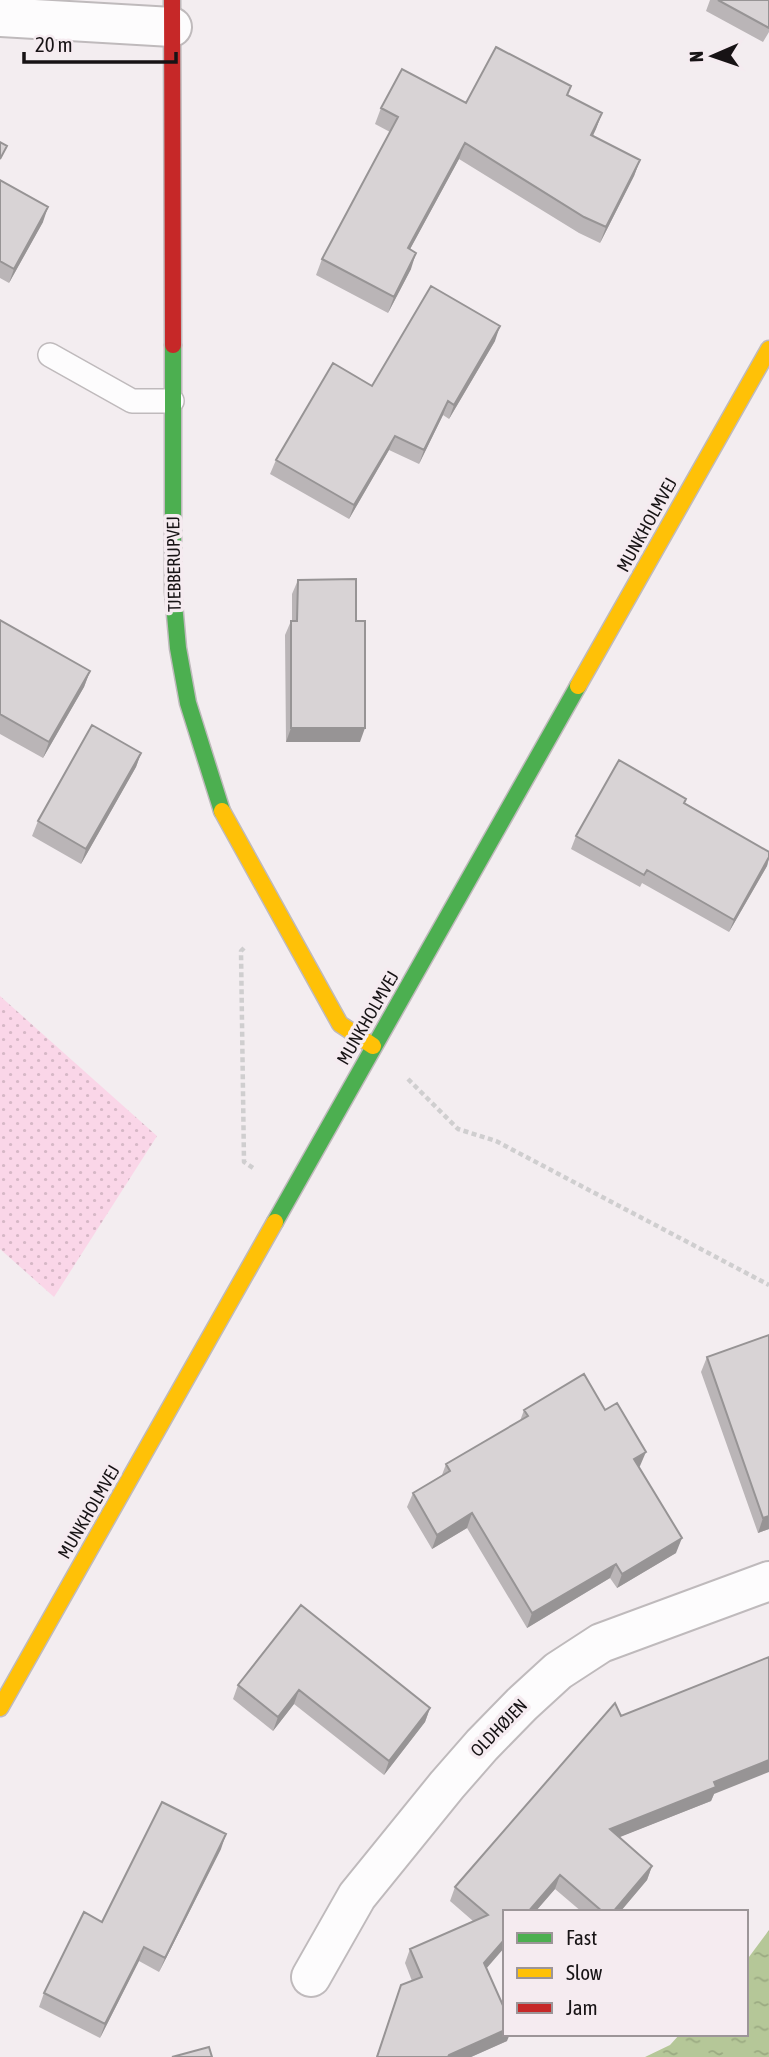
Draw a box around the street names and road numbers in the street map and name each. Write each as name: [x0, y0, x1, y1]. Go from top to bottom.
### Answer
street label: MUNKHOLMVEJ: [612, 474, 681, 575]
street label: TJEBBERUPVEJ: [162, 516, 185, 612]
street label: MUNKHOLMVEJ: [332, 967, 403, 1068]
street label: MUNKHOLMVEJ: [53, 1461, 124, 1562]
street label: OLDHØJEN: [466, 1694, 531, 1761]

